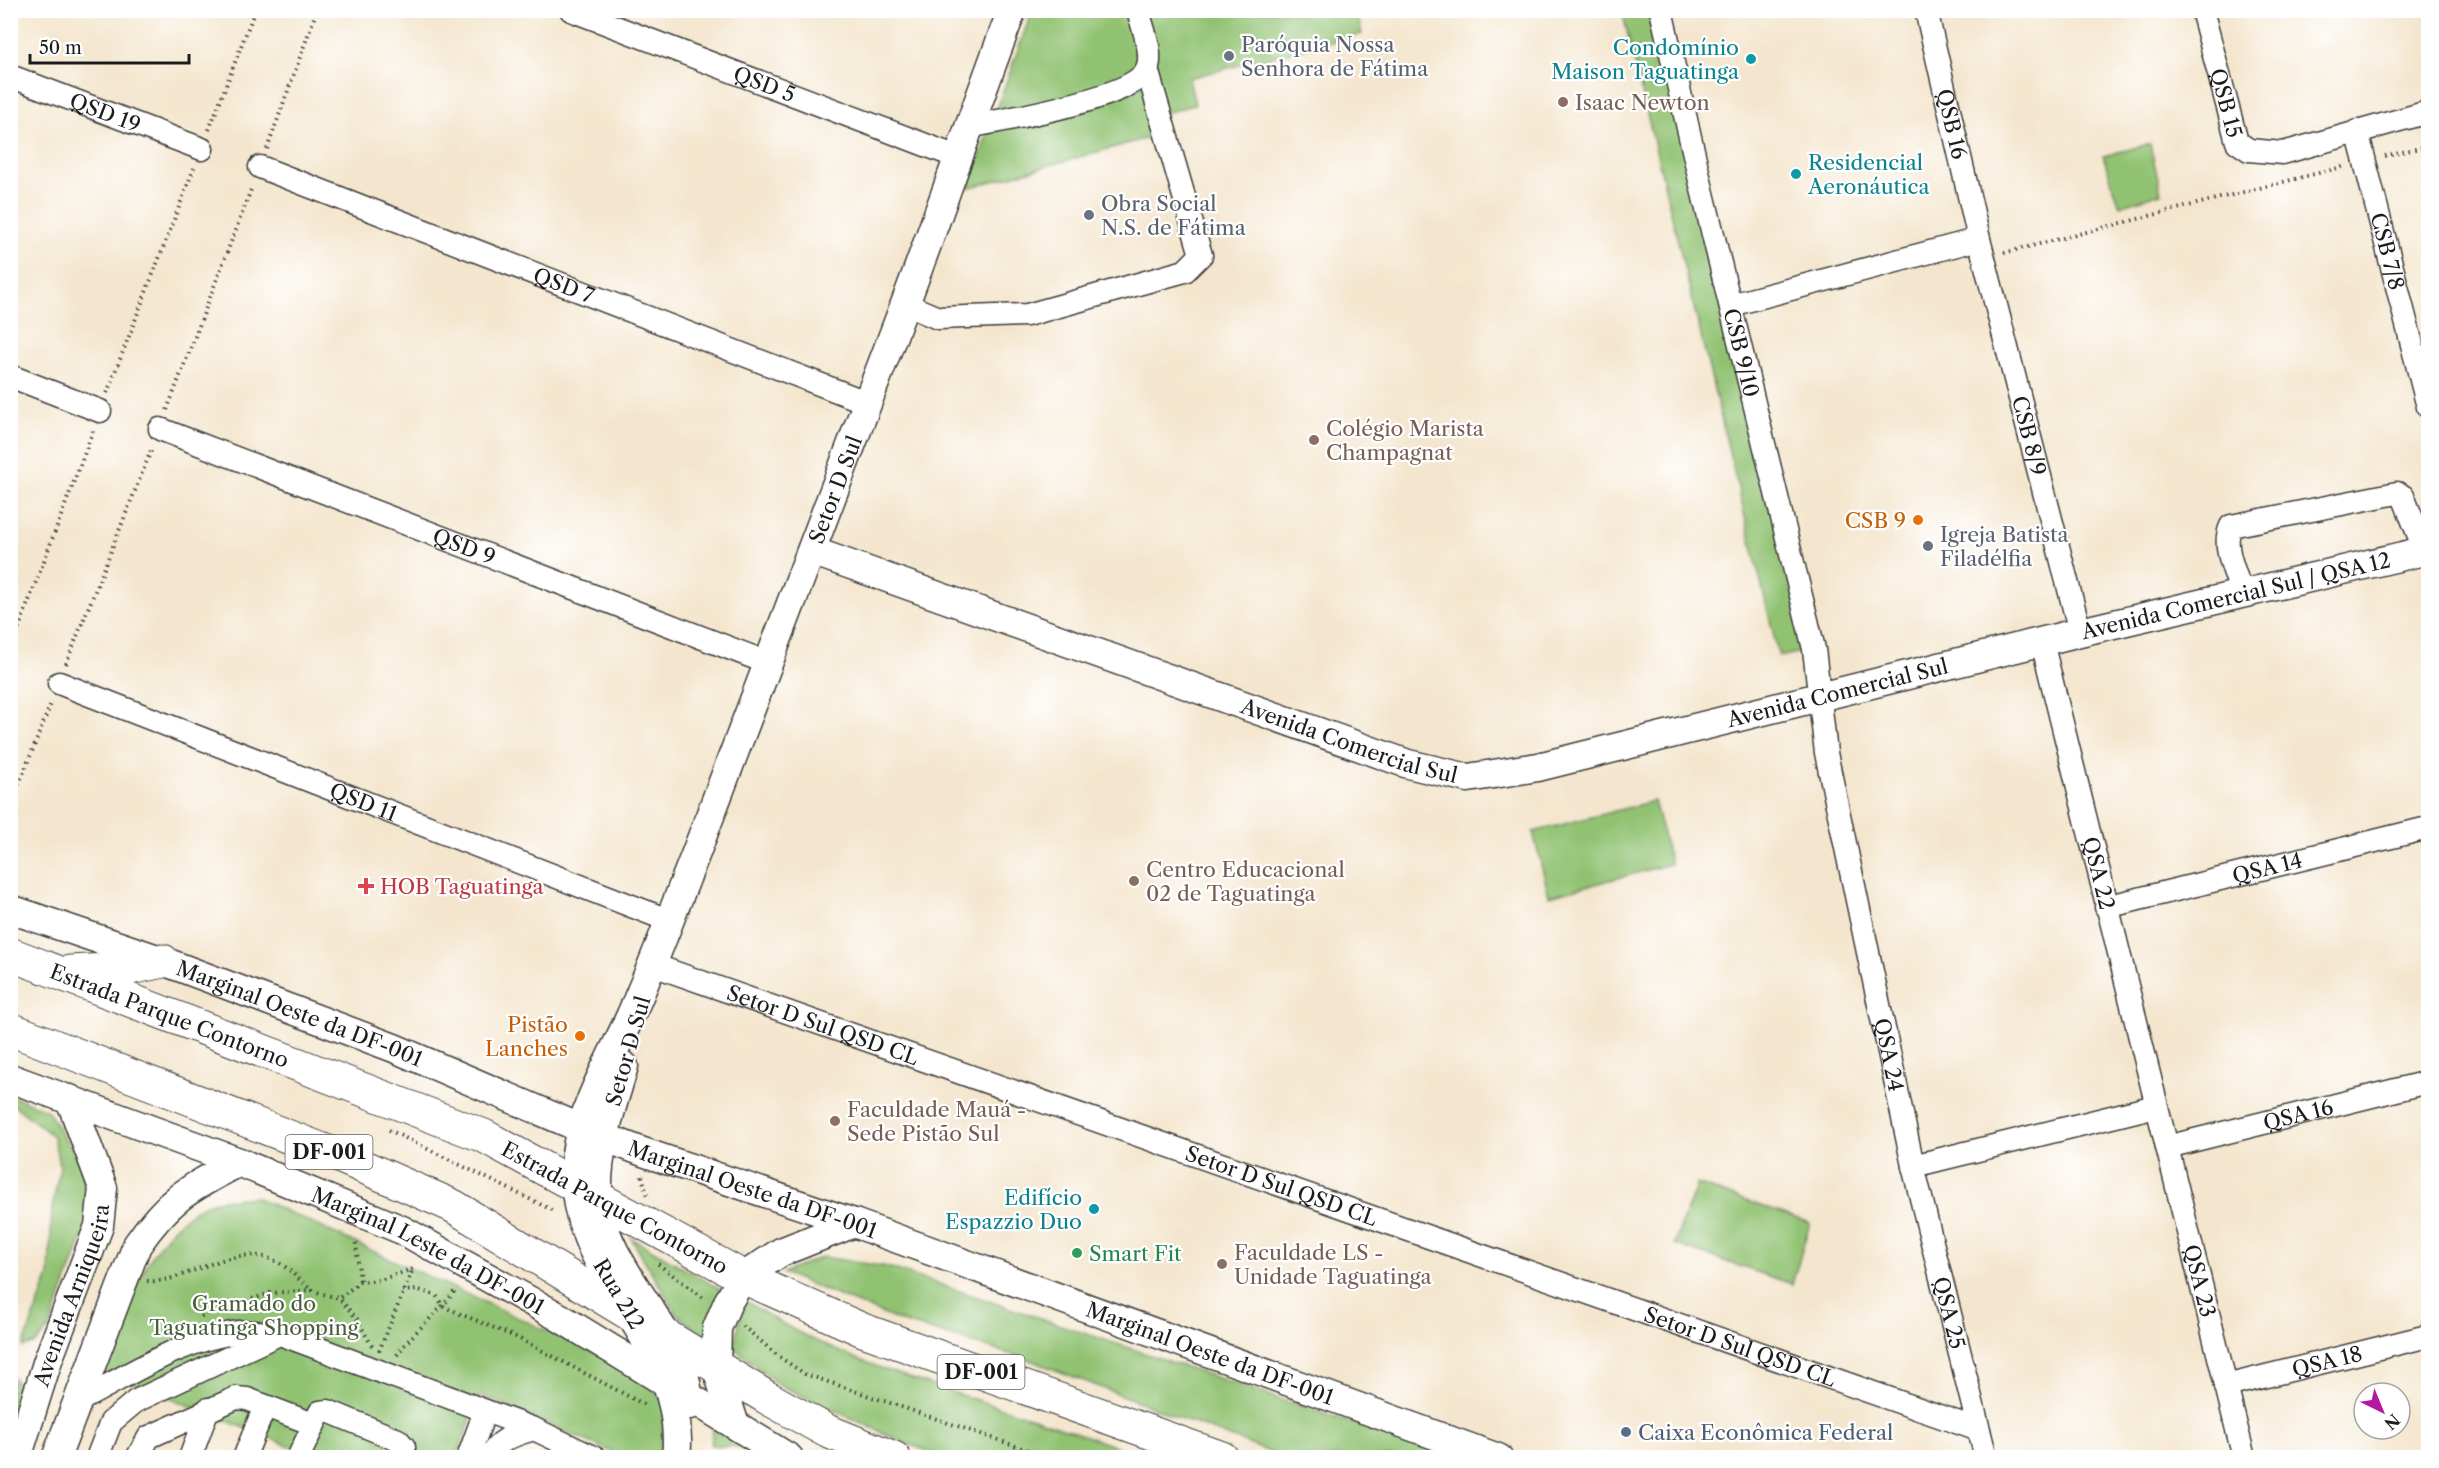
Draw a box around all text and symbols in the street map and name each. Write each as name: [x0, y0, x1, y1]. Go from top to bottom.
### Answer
scale bar: [30, 27, 189, 65]
place label: Paróquia Nossa Senhora de Fátima: [1241, 32, 1429, 81]
place label: Condomínio Maison Taguatinga: [1551, 35, 1740, 84]
text: 50 m: [39, 37, 82, 59]
marker: Paróquia Nossa Senhora de Fátima: [1222, 49, 1236, 63]
marker: Condomínio Maison Taguatinga: [1744, 52, 1758, 66]
street label: QSD 5: [730, 61, 799, 107]
street label: QSB 15: [2205, 65, 2248, 140]
street label: QSB 16: [1932, 86, 1973, 162]
street label: QSD 19: [66, 87, 144, 137]
place label: Isaac Newton: [1575, 90, 1710, 115]
marker: Isaac Newton: [1556, 95, 1570, 109]
place label: Residencial Aeronáutica: [1807, 150, 1930, 199]
marker: Residencial Aeronáutica: [1789, 167, 1803, 181]
place label: Obra Social N.S. de Fátima: [1101, 191, 1247, 240]
marker: Obra Social N.S. de Fátima: [1082, 208, 1096, 222]
street label: CSB 7/8: [2366, 210, 2410, 292]
street label: QSD 7: [530, 262, 598, 308]
street label: CSB 9/10: [1719, 306, 1765, 400]
street label: CSB 8/9: [2007, 393, 2052, 478]
place label: Colégio Marista Champagnat: [1326, 416, 1485, 465]
street label: Setor D Sul: [803, 432, 867, 547]
marker: Colégio Marista Champagnat: [1307, 433, 1321, 447]
place label: CSB 9: [1845, 508, 1906, 533]
marker: CSB 9: [1911, 513, 1925, 527]
place label: Igreja Batista Filadélfia: [1940, 522, 2069, 571]
street label: QSD 9: [429, 523, 499, 569]
marker: Igreja Batista Filadélfia: [1921, 539, 1935, 553]
street label: Avenida Comercial Sul / QSA 12: [2078, 547, 2393, 644]
street label: Avenida Comercial Sul: [1723, 653, 1951, 732]
street label: Avenida Comercial Sul: [1237, 693, 1460, 788]
street label: QSD 11: [326, 777, 401, 826]
street label: QSA 22: [2078, 834, 2120, 912]
street label: QSA 14: [2230, 847, 2305, 888]
place label: Centro Educacional 02 de Taguatinga: [1146, 857, 1345, 906]
place label: HOB Taguatinga: [380, 874, 545, 899]
marker: Centro Educacional 02 de Taguatinga: [1127, 874, 1141, 888]
marker: HOB Taguatinga: [357, 877, 375, 895]
street label: Marginal Oeste da DF-001: [173, 955, 427, 1072]
street label: Estrada Parque Contorno: [47, 958, 293, 1072]
street label: Setor D Sul QSD CL: [724, 979, 922, 1070]
street label: Setor D Sul: [600, 993, 656, 1109]
place label: Pistão Lanches: [485, 1012, 568, 1061]
street label: QSA 24: [1870, 1016, 1909, 1094]
marker: Pistão Lanches: [573, 1029, 587, 1043]
street label: QSA 16: [2260, 1094, 2336, 1135]
place label: Faculdade Mauá - Sede Pistão Sul: [847, 1097, 1026, 1146]
marker: Faculdade Mauá - Sede Pistão Sul: [828, 1114, 842, 1128]
road number: DF-001: [286, 1135, 372, 1169]
street label: Marginal Oeste da DF-001: [624, 1135, 881, 1243]
street label: Estrada Parque Contorno: [498, 1136, 732, 1279]
street label: Setor D Sul QSD CL: [1182, 1140, 1381, 1231]
street label: Marginal Leste da DF-001: [308, 1181, 549, 1319]
place label: Edifício Espazzio Duo: [945, 1185, 1082, 1234]
street label: Avenida Arniqueira: [28, 1202, 114, 1390]
marker: Edifício Espazzio Duo: [1087, 1202, 1101, 1216]
place label: Faculdade LS - Unidade Taguatinga: [1234, 1240, 1433, 1289]
place label: Smart Fit: [1089, 1241, 1182, 1266]
street label: QSA 23: [2179, 1242, 2221, 1319]
marker: Smart Fit: [1070, 1246, 1084, 1260]
street label: Rua 212: [588, 1254, 650, 1334]
marker: Faculdade LS - Unidade Taguatinga: [1215, 1257, 1229, 1271]
street label: QSA 25: [1929, 1274, 1971, 1351]
park label: Gramado do Taguatinga Shopping: [149, 1291, 360, 1340]
street label: Marginal Oeste da DF-001: [1083, 1296, 1337, 1410]
street label: Setor D Sul QSD CL: [1641, 1301, 1839, 1391]
street label: QSA 18: [2289, 1340, 2365, 1382]
road number: DF-001: [938, 1355, 1024, 1389]
north arrow: [2352, 1381, 2412, 1441]
text: N: [2380, 1410, 2404, 1434]
place label: Caixa Econômica Federal: [1638, 1420, 1893, 1445]
marker: Caixa Econômica Federal: [1619, 1425, 1633, 1439]

